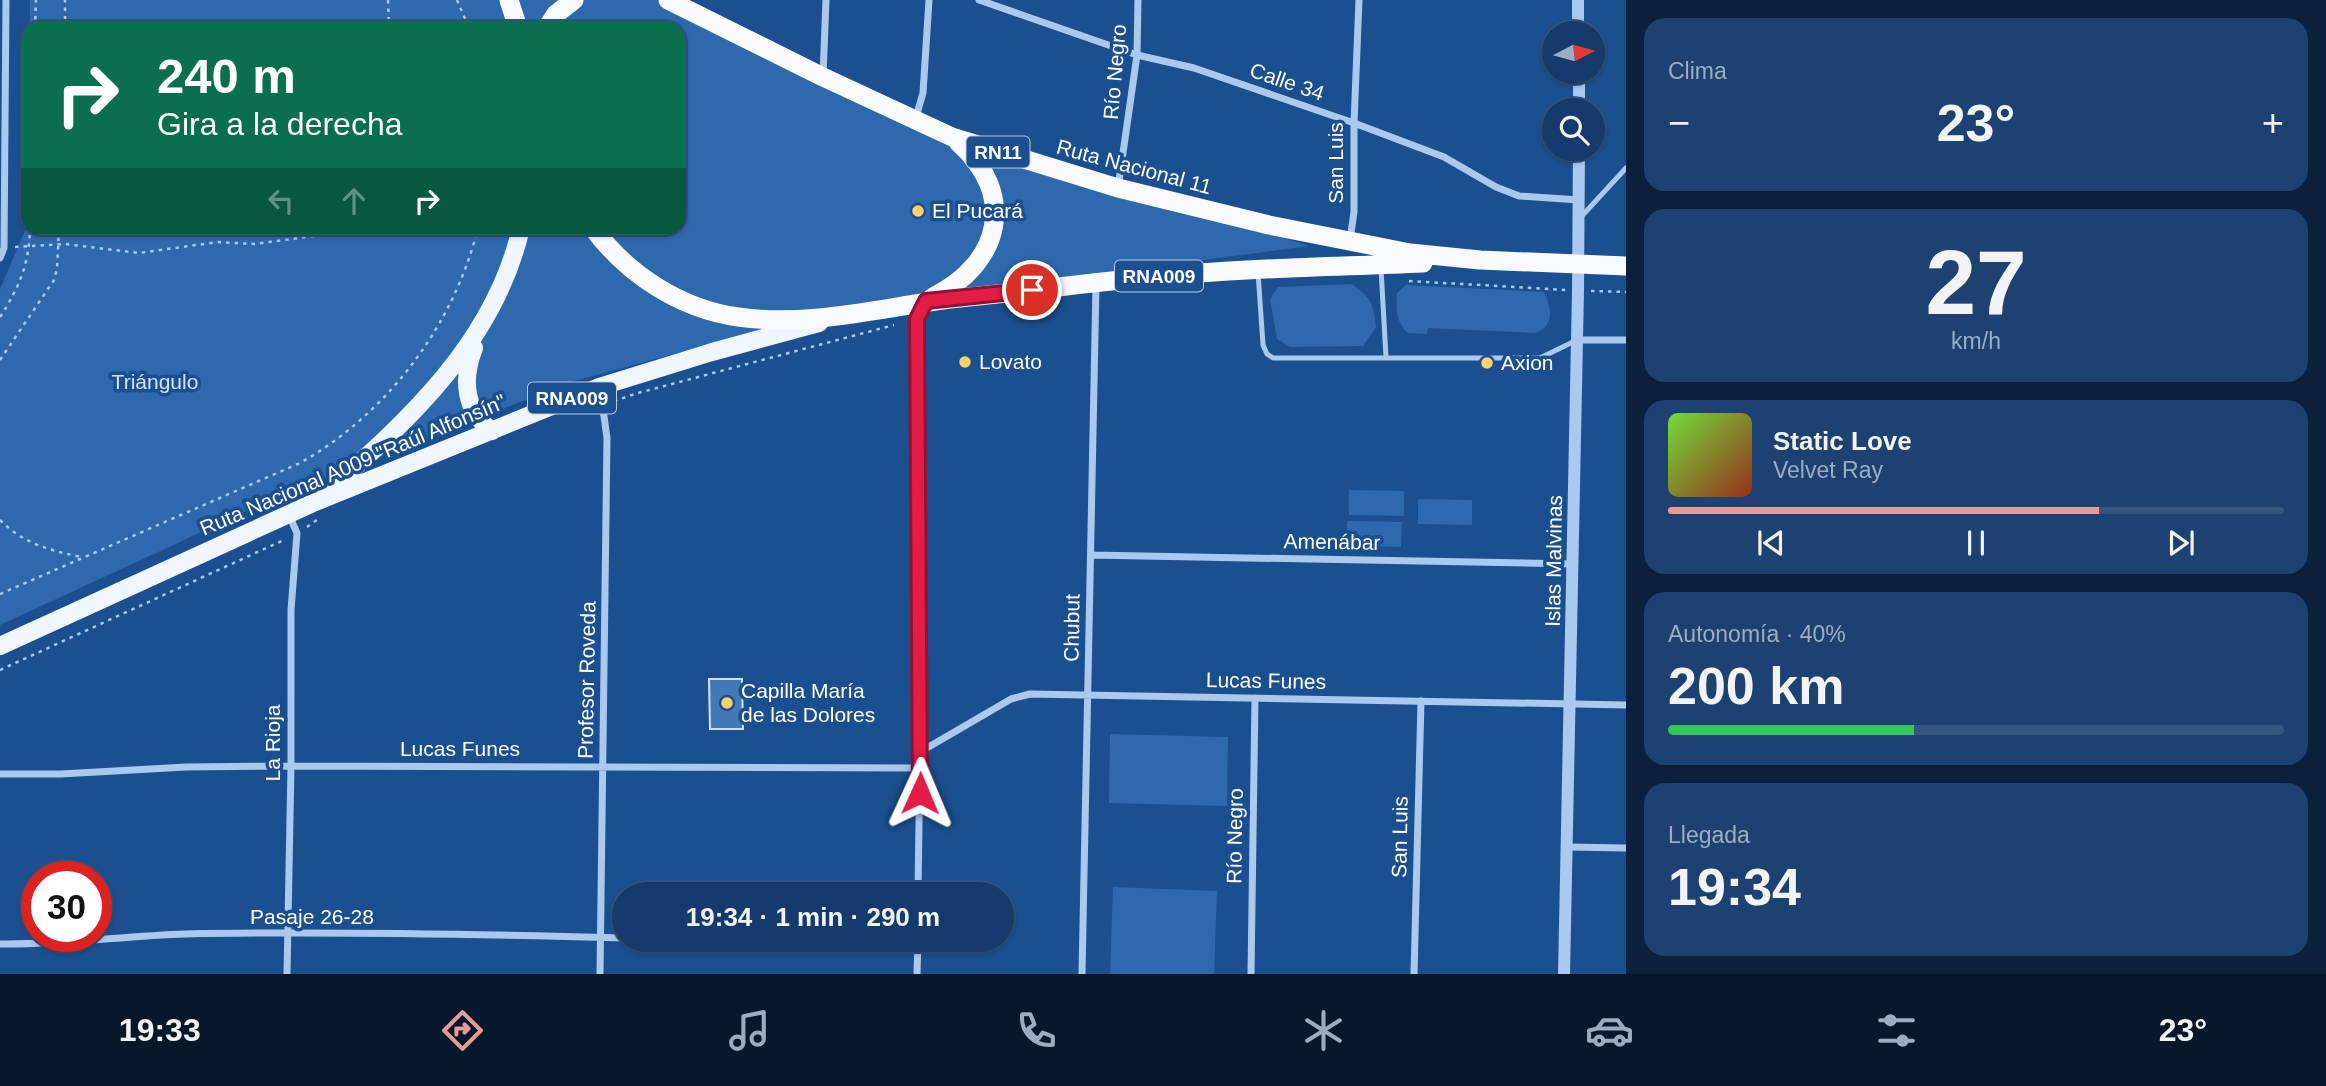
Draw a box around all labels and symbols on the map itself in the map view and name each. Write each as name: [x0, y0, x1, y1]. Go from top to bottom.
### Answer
north arrow: [1542, 21, 1605, 84]
street label: Río Negro: [1099, 23, 1130, 121]
street label: Calle 34: [1247, 58, 1328, 105]
street label: San Luis: [1324, 122, 1347, 204]
street label: Ruta Nacional 11: [1054, 135, 1214, 198]
road number: RN11: [967, 136, 1030, 168]
place label: El Pucará: [932, 199, 1023, 222]
marker: El Pucará: [910, 203, 926, 219]
pin: [1002, 260, 1062, 320]
road number: RNA009: [1115, 260, 1203, 292]
place label: Lovato: [979, 350, 1042, 373]
place label: Axion: [1501, 351, 1554, 374]
marker: Lovato: [957, 354, 973, 370]
marker: Axion: [1479, 355, 1495, 371]
park label: Triángulo: [112, 370, 198, 393]
road number: RNA009: [528, 382, 616, 414]
street label: Ruta Nacional A009 "Raúl Alfonsín": [196, 389, 509, 540]
street label: Islas Malvinas: [1541, 495, 1566, 627]
street label: Amenábar: [1283, 529, 1381, 554]
street label: Chubut: [1059, 594, 1084, 662]
street label: Profesor Roveda: [574, 601, 599, 759]
street label: Lucas Funes: [1206, 668, 1326, 693]
place label: Capilla María de las Dolores: [741, 679, 875, 726]
marker: Capilla María de las Dolores: [719, 695, 735, 711]
street label: La Rioja: [261, 704, 284, 782]
street label: Lucas Funes: [400, 737, 520, 760]
position arrow: [883, 756, 957, 830]
street label: Río Negro: [1222, 788, 1247, 884]
street label: San Luis: [1387, 796, 1412, 878]
speed limit sign: 30: [21, 861, 112, 952]
street label: Pasaje 26-28: [250, 905, 374, 928]

